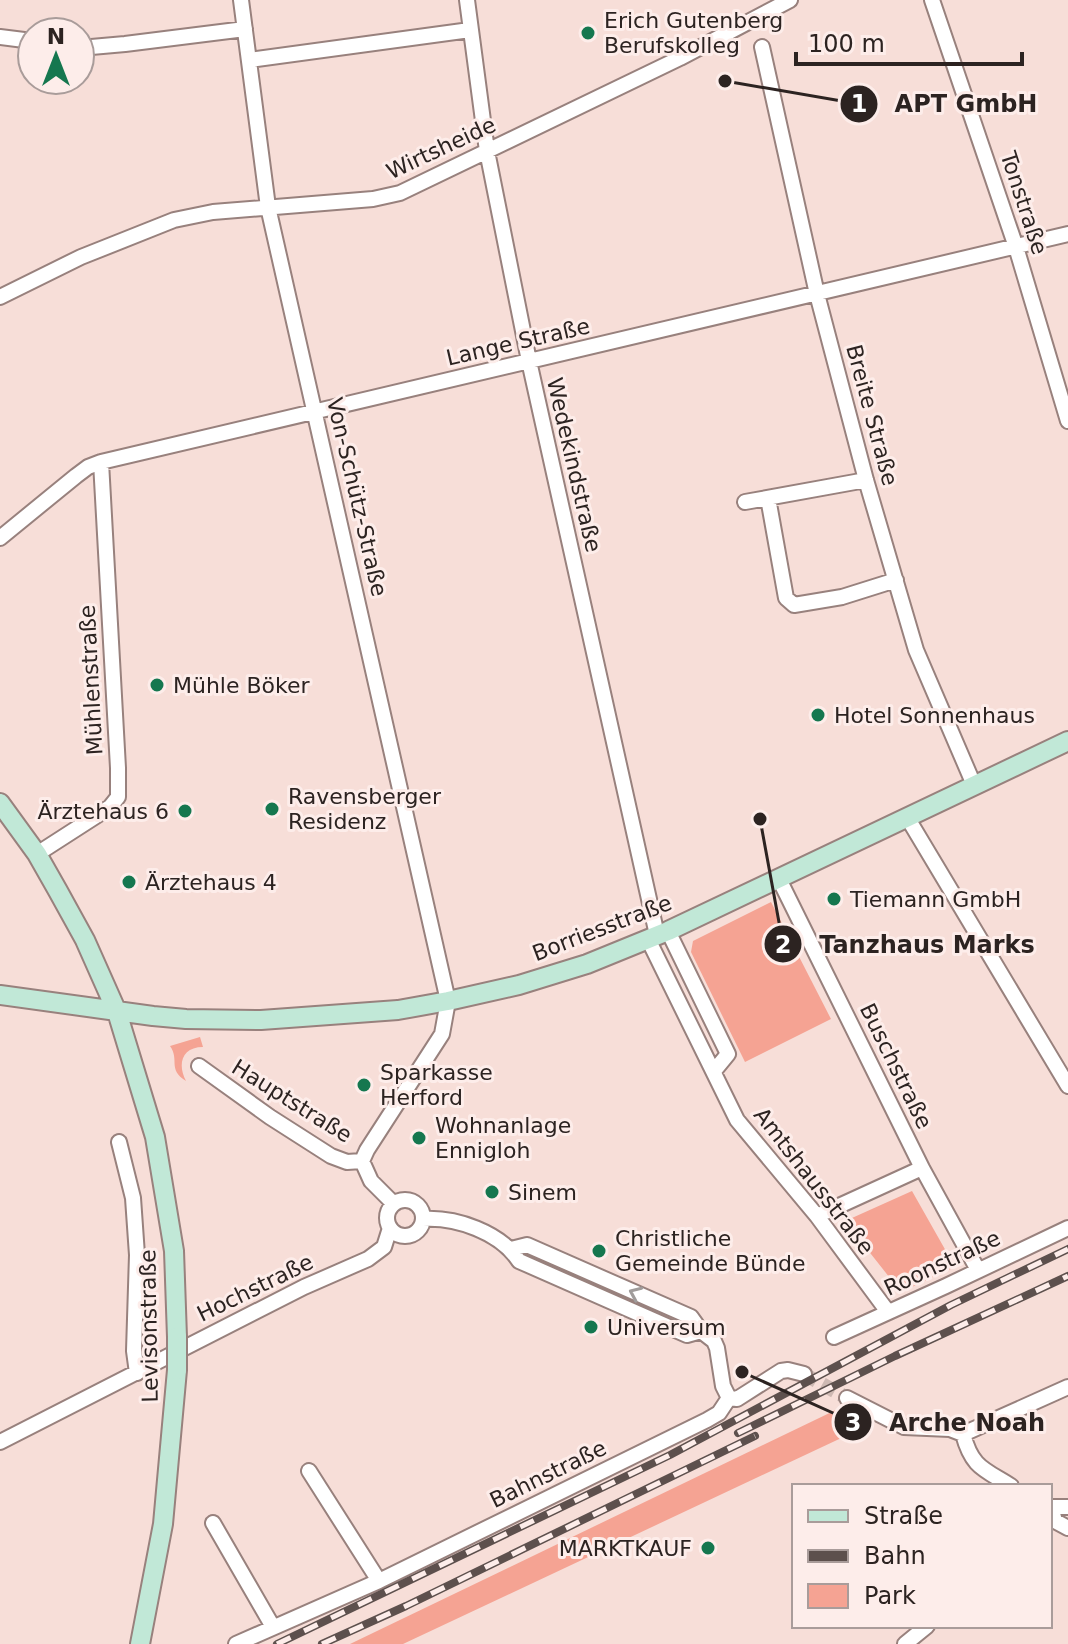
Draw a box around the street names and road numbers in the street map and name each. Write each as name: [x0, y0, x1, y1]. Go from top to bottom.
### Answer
street label: Wirtsheide: [382, 112, 500, 184]
street label: Tonstraße: [995, 147, 1052, 258]
street label: Lange Straße: [444, 313, 592, 371]
street label: Breite Straße: [841, 342, 903, 488]
street label: Wedekindstraße: [542, 375, 606, 555]
street label: Von-Schütz-Straße: [322, 395, 392, 599]
street label: Mühlenstraße: [75, 604, 107, 756]
street label: Borriesstraße: [529, 890, 675, 966]
street label: Buschstraße: [855, 999, 937, 1133]
street label: Hauptstraße: [227, 1054, 357, 1148]
street label: Amtshausstraße: [749, 1103, 879, 1259]
street label: Roonstraße: [880, 1225, 1004, 1301]
street label: Levisonstraße: [135, 1249, 163, 1403]
street label: Hochstraße: [193, 1249, 317, 1327]
street label: Bahnstraße: [486, 1435, 610, 1513]

